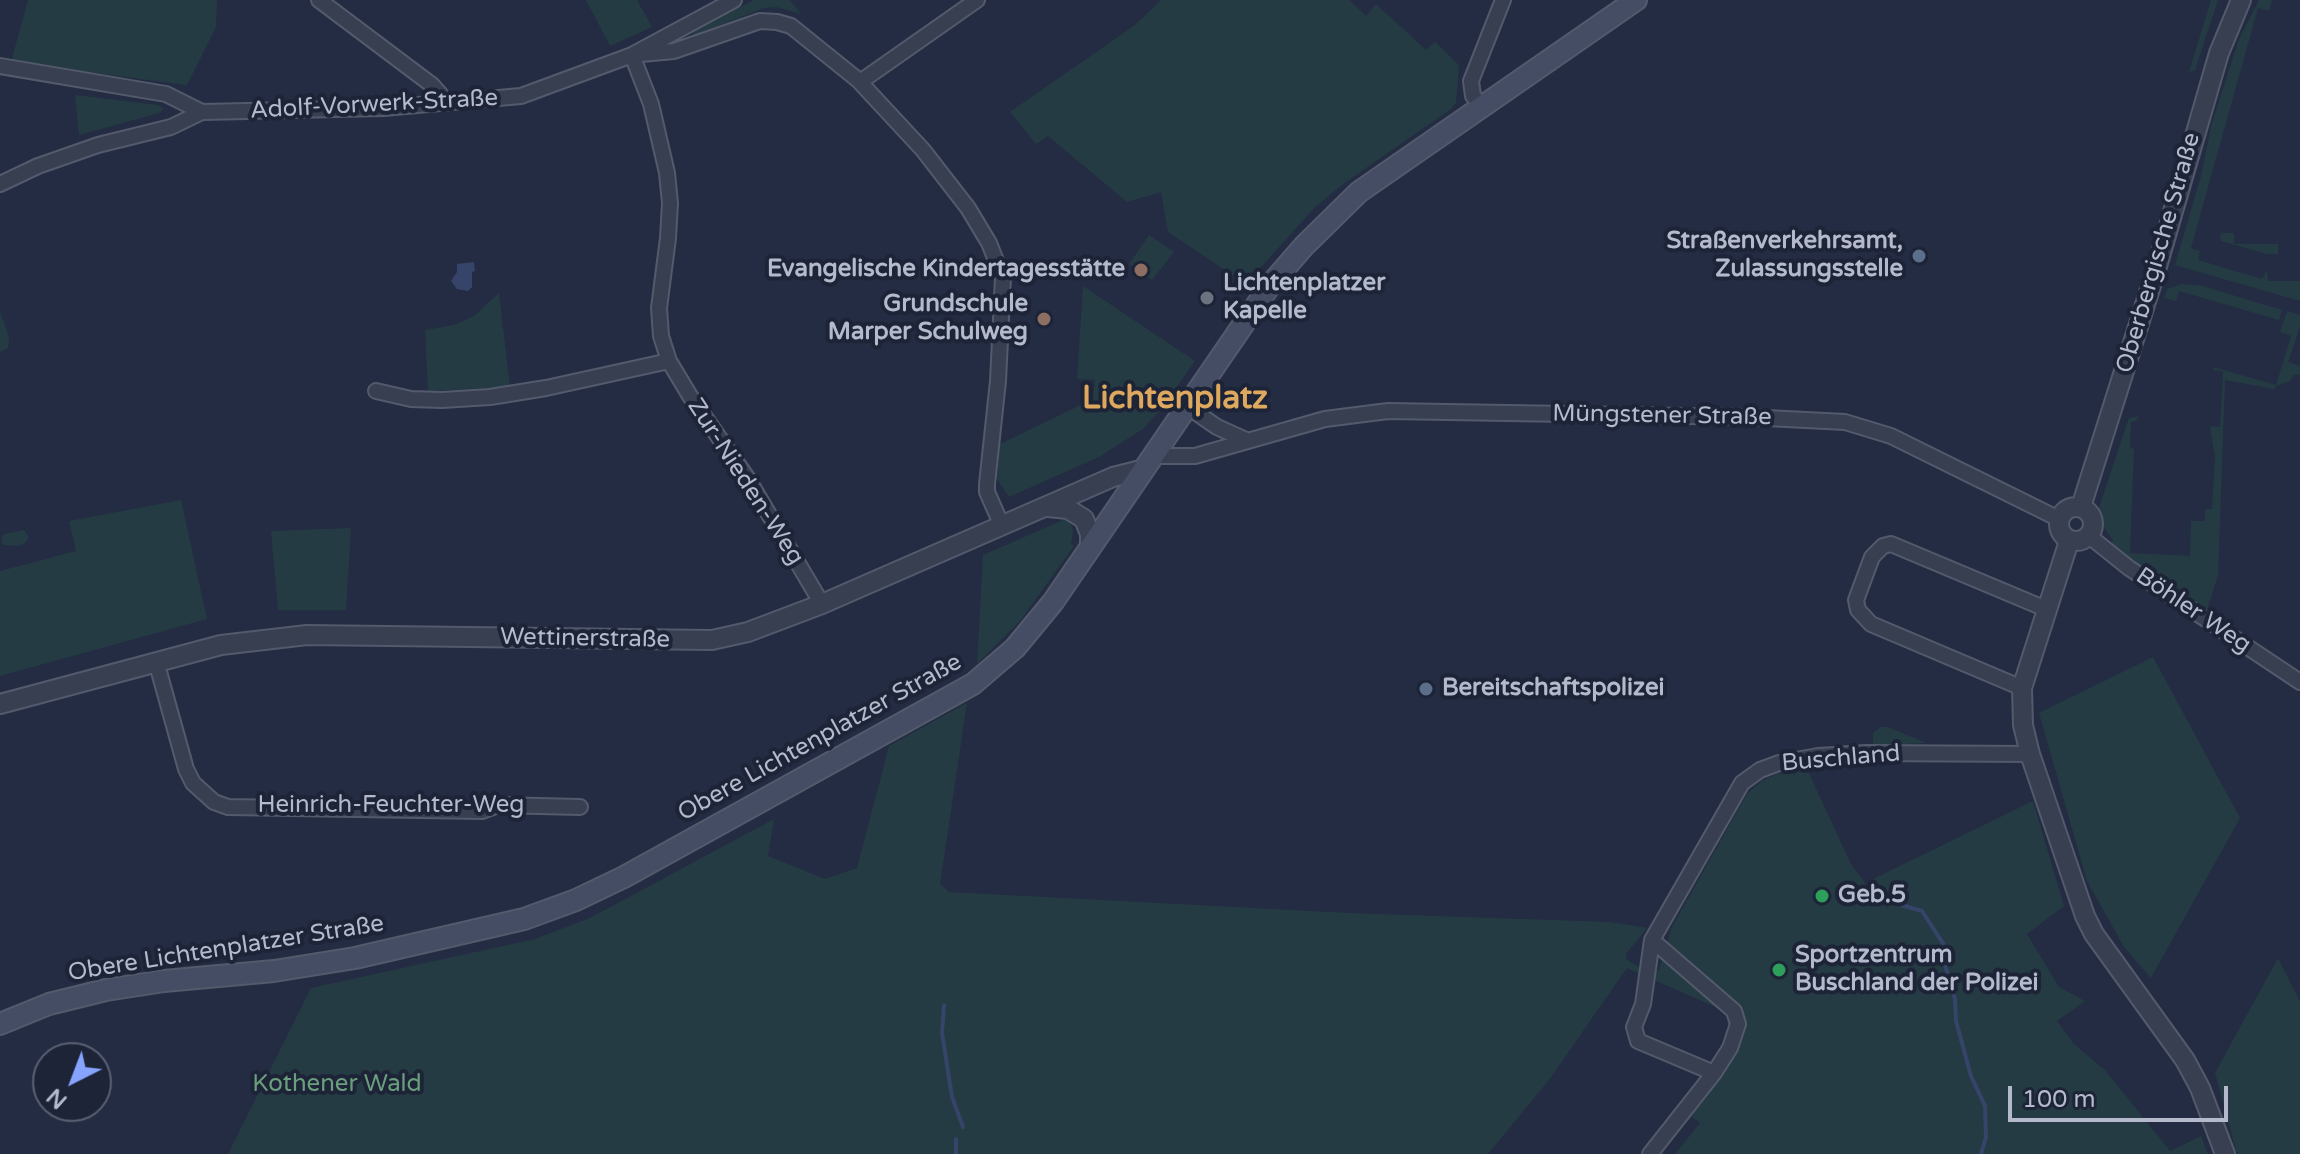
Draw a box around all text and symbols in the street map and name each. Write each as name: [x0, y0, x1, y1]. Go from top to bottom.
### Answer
street label: Adolf-Vorwerk-Straße: [249, 84, 499, 126]
street label: Oberbergische Straße: [2111, 129, 2207, 377]
place label: Straßenverkehrsamt, Zulassungsstelle: [1667, 228, 1903, 284]
marker: Straßenverkehrsamt, Zulassungsstelle: [1910, 247, 1928, 265]
place label: Evangelische Kindertagesstätte: [767, 256, 1125, 284]
marker: Evangelische Kindertagesstätte: [1132, 261, 1150, 279]
place label: Lichtenplatzer Kapelle: [1223, 270, 1385, 326]
marker: Lichtenplatzer Kapelle: [1198, 289, 1216, 307]
place label: Grundschule Marper Schulweg: [828, 291, 1028, 347]
marker: Grundschule Marper Schulweg: [1035, 310, 1053, 328]
district label: Lichtenplatz: [1082, 381, 1268, 419]
street label: Zur-Nieden-Weg: [680, 393, 810, 571]
street label: Müngstener Straße: [1552, 400, 1772, 432]
street label: Böhler Weg: [2130, 562, 2256, 660]
street label: Wettinerstraße: [500, 623, 670, 655]
street label: Obere Lichtenplatzer Straße: [673, 648, 967, 828]
place label: Bereitschaftspolizei: [1442, 675, 1665, 703]
marker: Bereitschaftspolizei: [1417, 680, 1435, 698]
street label: Buschland: [1780, 739, 1902, 779]
street label: Heinrich-Feuchter-Weg: [258, 792, 524, 820]
place label: Geb.5: [1838, 882, 1906, 910]
marker: Geb.5: [1813, 887, 1831, 905]
street label: Obere Lichtenplatzer Straße: [66, 910, 386, 988]
place label: Sportzentrum Buschland der Polizei: [1795, 942, 2038, 998]
marker: Sportzentrum Buschland der Polizei: [1770, 961, 1788, 979]
north arrow: [32, 1042, 112, 1122]
scale bar: [2012, 1070, 2232, 1120]
park label: Kothener Wald: [252, 1071, 422, 1099]
text: N: [42, 1083, 73, 1114]
text: 100 m: [2022, 1085, 2096, 1114]

